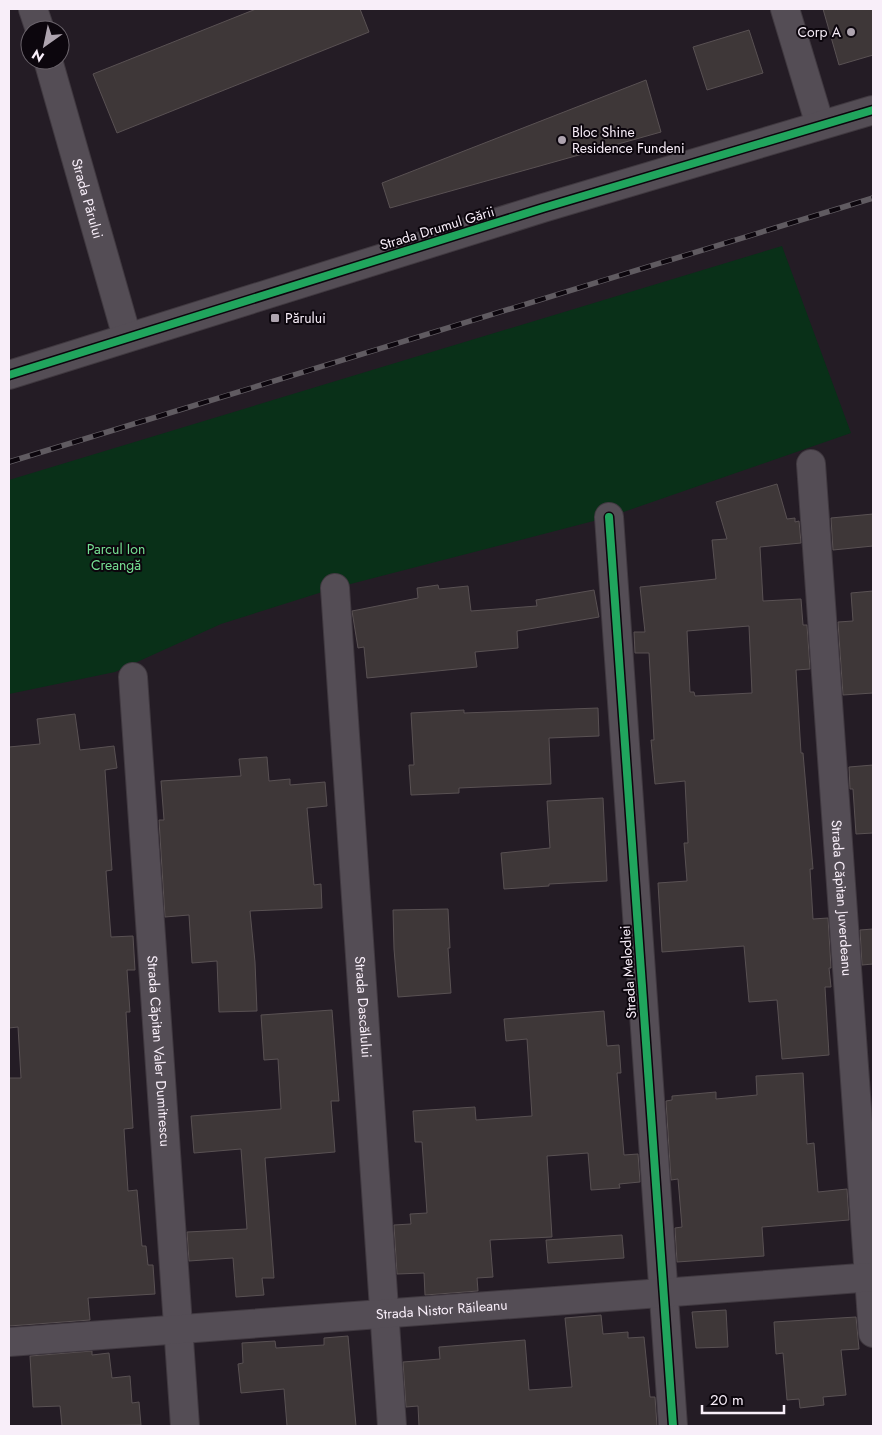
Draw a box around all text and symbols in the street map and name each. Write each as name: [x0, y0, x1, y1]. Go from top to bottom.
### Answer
north arrow: [20, 20, 70, 70]
place label: Corp A: [798, 22, 842, 42]
marker: Corp A: [845, 26, 857, 38]
text: N: [28, 44, 48, 67]
place label: Bloc Shine Residence Fundeni: [572, 122, 685, 158]
marker: Bloc Shine Residence Fundeni: [556, 134, 568, 146]
street label: Strada Părului: [67, 156, 108, 241]
street label: Strada Drumul Gării: [377, 201, 497, 255]
place label: Părului: [285, 308, 326, 328]
marker: Părului: [269, 312, 281, 324]
park label: Parcul Ion Creangă: [87, 539, 145, 575]
street label: Strada Căpitan Juverdeanu: [826, 819, 858, 977]
street label: Strada Melodiei: [615, 925, 641, 1019]
street label: Strada Căpitan Valer Dumitrescu: [142, 955, 176, 1147]
street label: Strada Dascălului: [350, 956, 377, 1058]
street label: Strada Nistor Răileanu: [375, 1295, 508, 1324]
scale bar: [702, 1382, 784, 1414]
text: 20 m: [710, 1389, 744, 1411]

